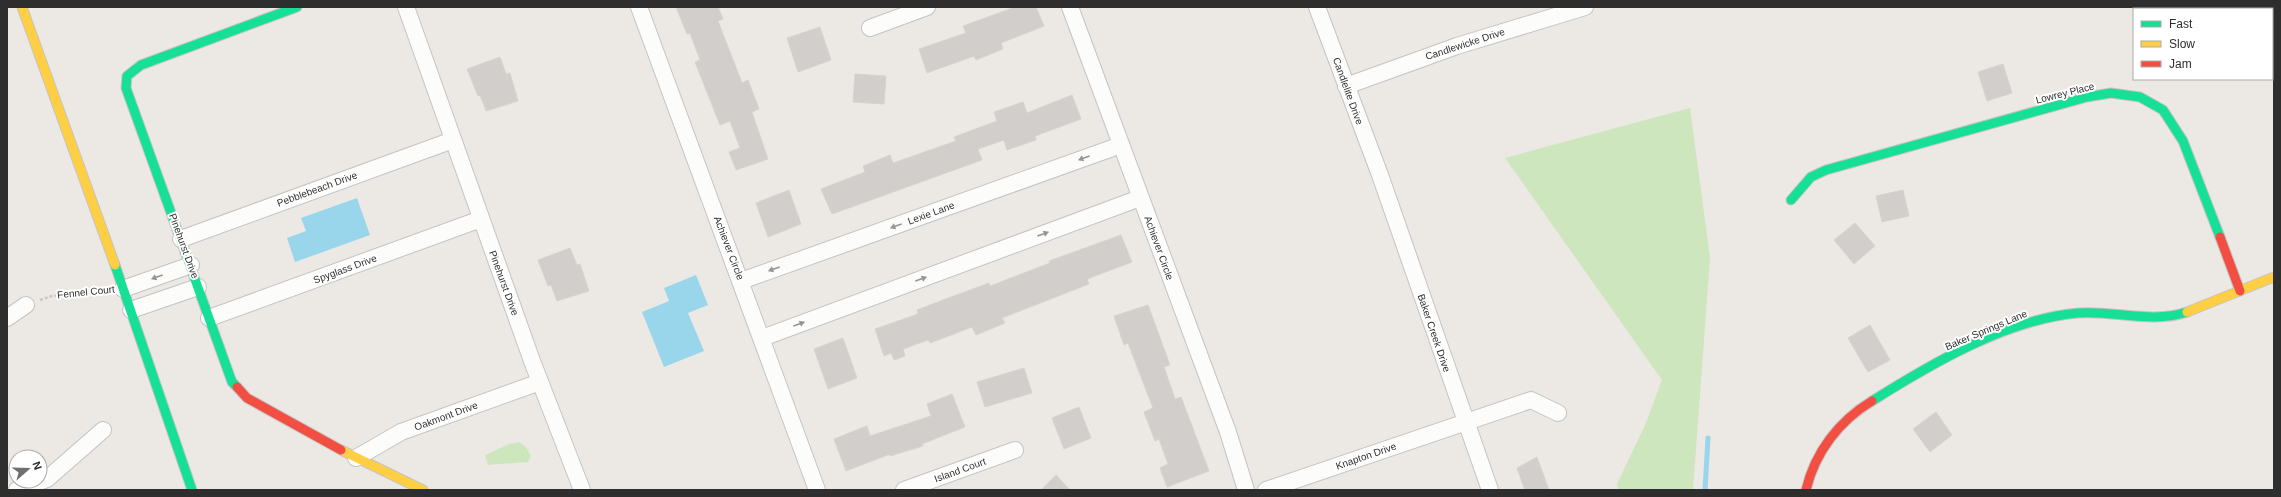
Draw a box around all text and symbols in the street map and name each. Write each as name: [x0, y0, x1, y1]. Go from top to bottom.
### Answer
legend: [2133, 8, 2273, 80]
text: Fast: [2169, 17, 2193, 31]
street label: Candlewicke Drive: [1424, 26, 1506, 62]
text: Slow: [2169, 37, 2195, 51]
street label: Candlelite Drive: [1331, 56, 1365, 126]
text: Jam: [2169, 57, 2192, 71]
street label: Lowrey Place: [2035, 80, 2096, 106]
one-way arrow: [1078, 156, 1090, 162]
street label: Pebblebeach Drive: [275, 169, 359, 209]
street label: Lexie Lane: [906, 199, 956, 227]
street label: Pinehurst Drive: [167, 212, 201, 280]
street label: Achiever Circle: [712, 215, 746, 282]
street label: Achiever Circle: [1142, 215, 1176, 282]
one-way arrow: [890, 223, 902, 229]
one-way arrow: [1037, 231, 1049, 237]
street label: Pinehurst Drive: [487, 249, 521, 317]
street label: Spyglass Drive: [312, 252, 379, 286]
one-way arrow: [767, 267, 779, 273]
one-way arrow: [150, 274, 162, 280]
one-way arrow: [915, 276, 927, 282]
street label: Fennel Court: [57, 283, 116, 300]
street label: Baker Creek Drive: [1415, 293, 1453, 374]
street label: Baker Springs Lane: [1943, 308, 2029, 352]
one-way arrow: [793, 321, 805, 327]
street label: Oakmont Drive: [413, 399, 480, 433]
street label: Knapton Drive: [1334, 440, 1398, 472]
north arrow: [8, 449, 48, 489]
street label: Island Court: [933, 456, 987, 484]
text: N: [30, 460, 44, 471]

